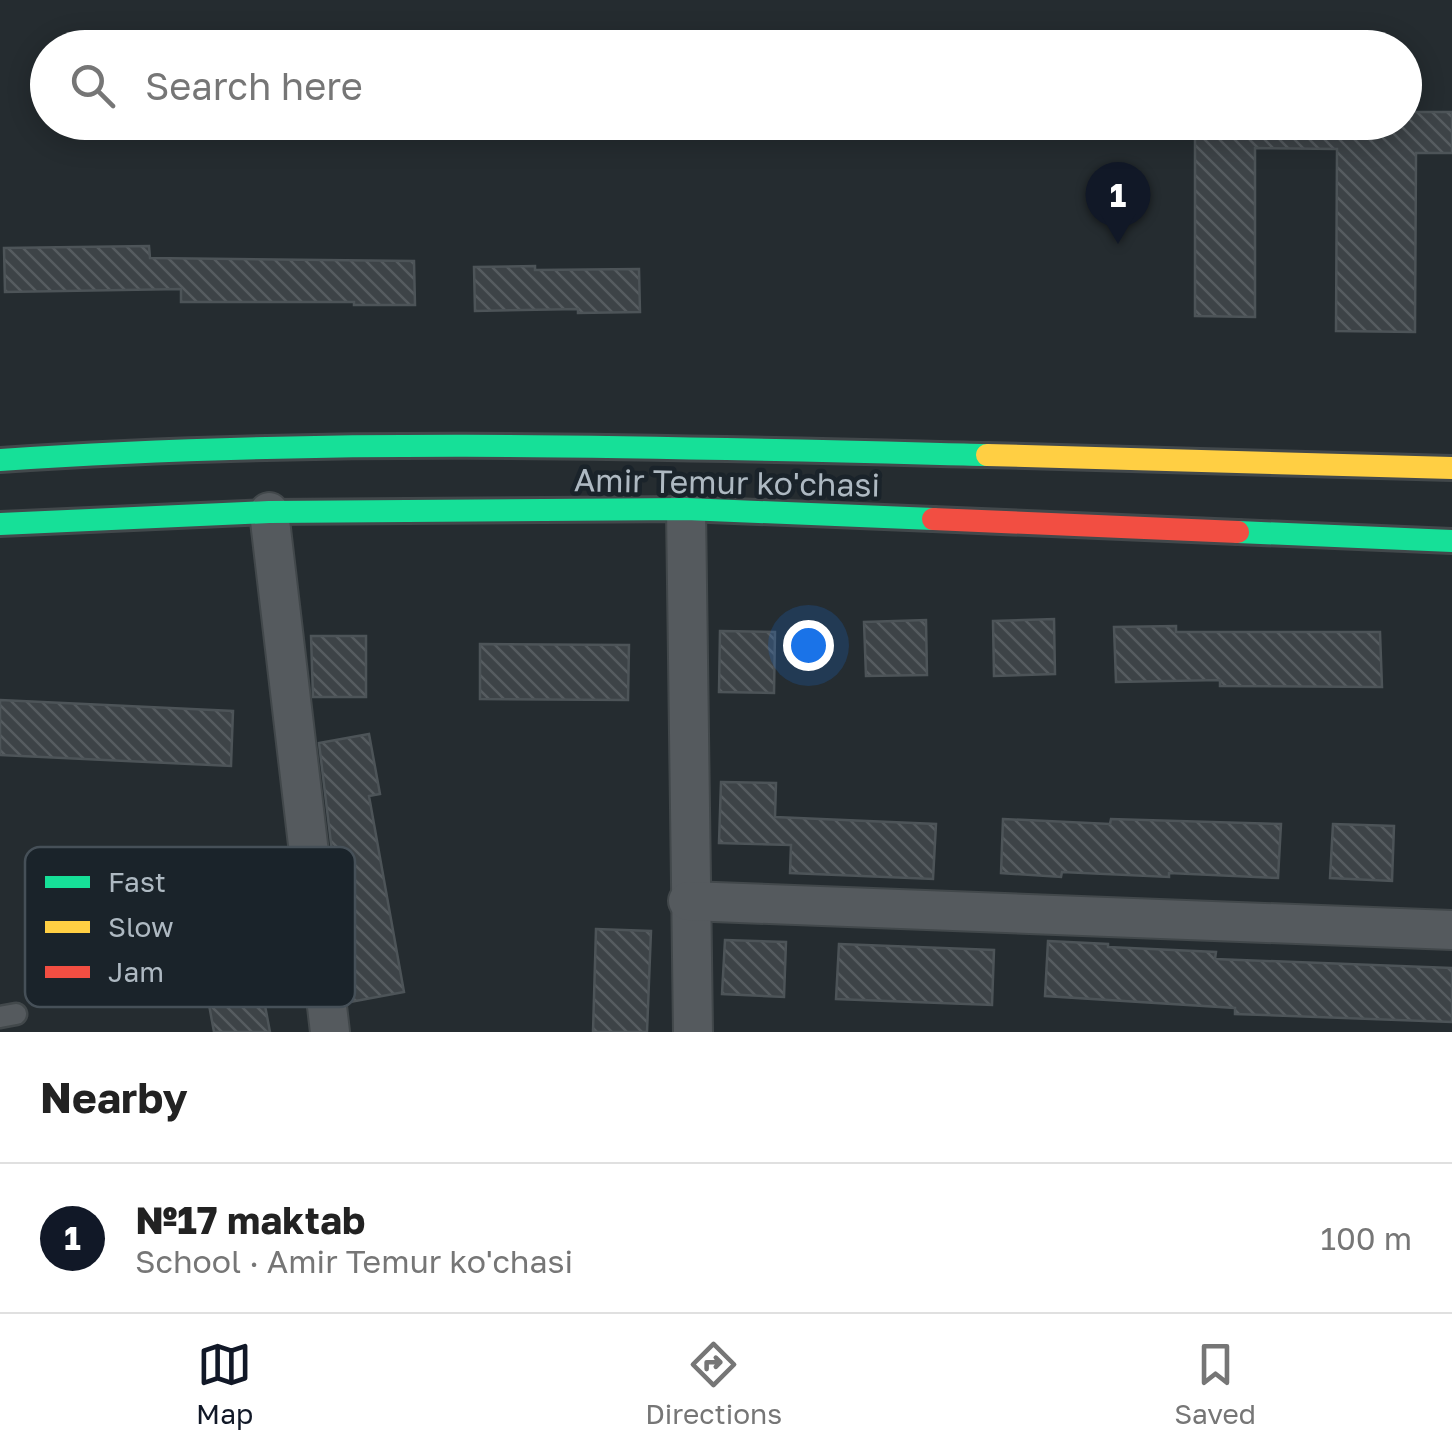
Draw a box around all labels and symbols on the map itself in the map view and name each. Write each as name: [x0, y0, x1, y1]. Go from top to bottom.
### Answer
pin: 1: [1086, 162, 1150, 244]
street label: Amir Temur ko'chasi: [574, 460, 880, 504]
your location: [783, 620, 834, 671]
legend: [25, 847, 355, 1007]
text: Fast: [108, 865, 166, 898]
text: Slow: [108, 910, 174, 943]
text: Jam: [108, 955, 164, 988]

